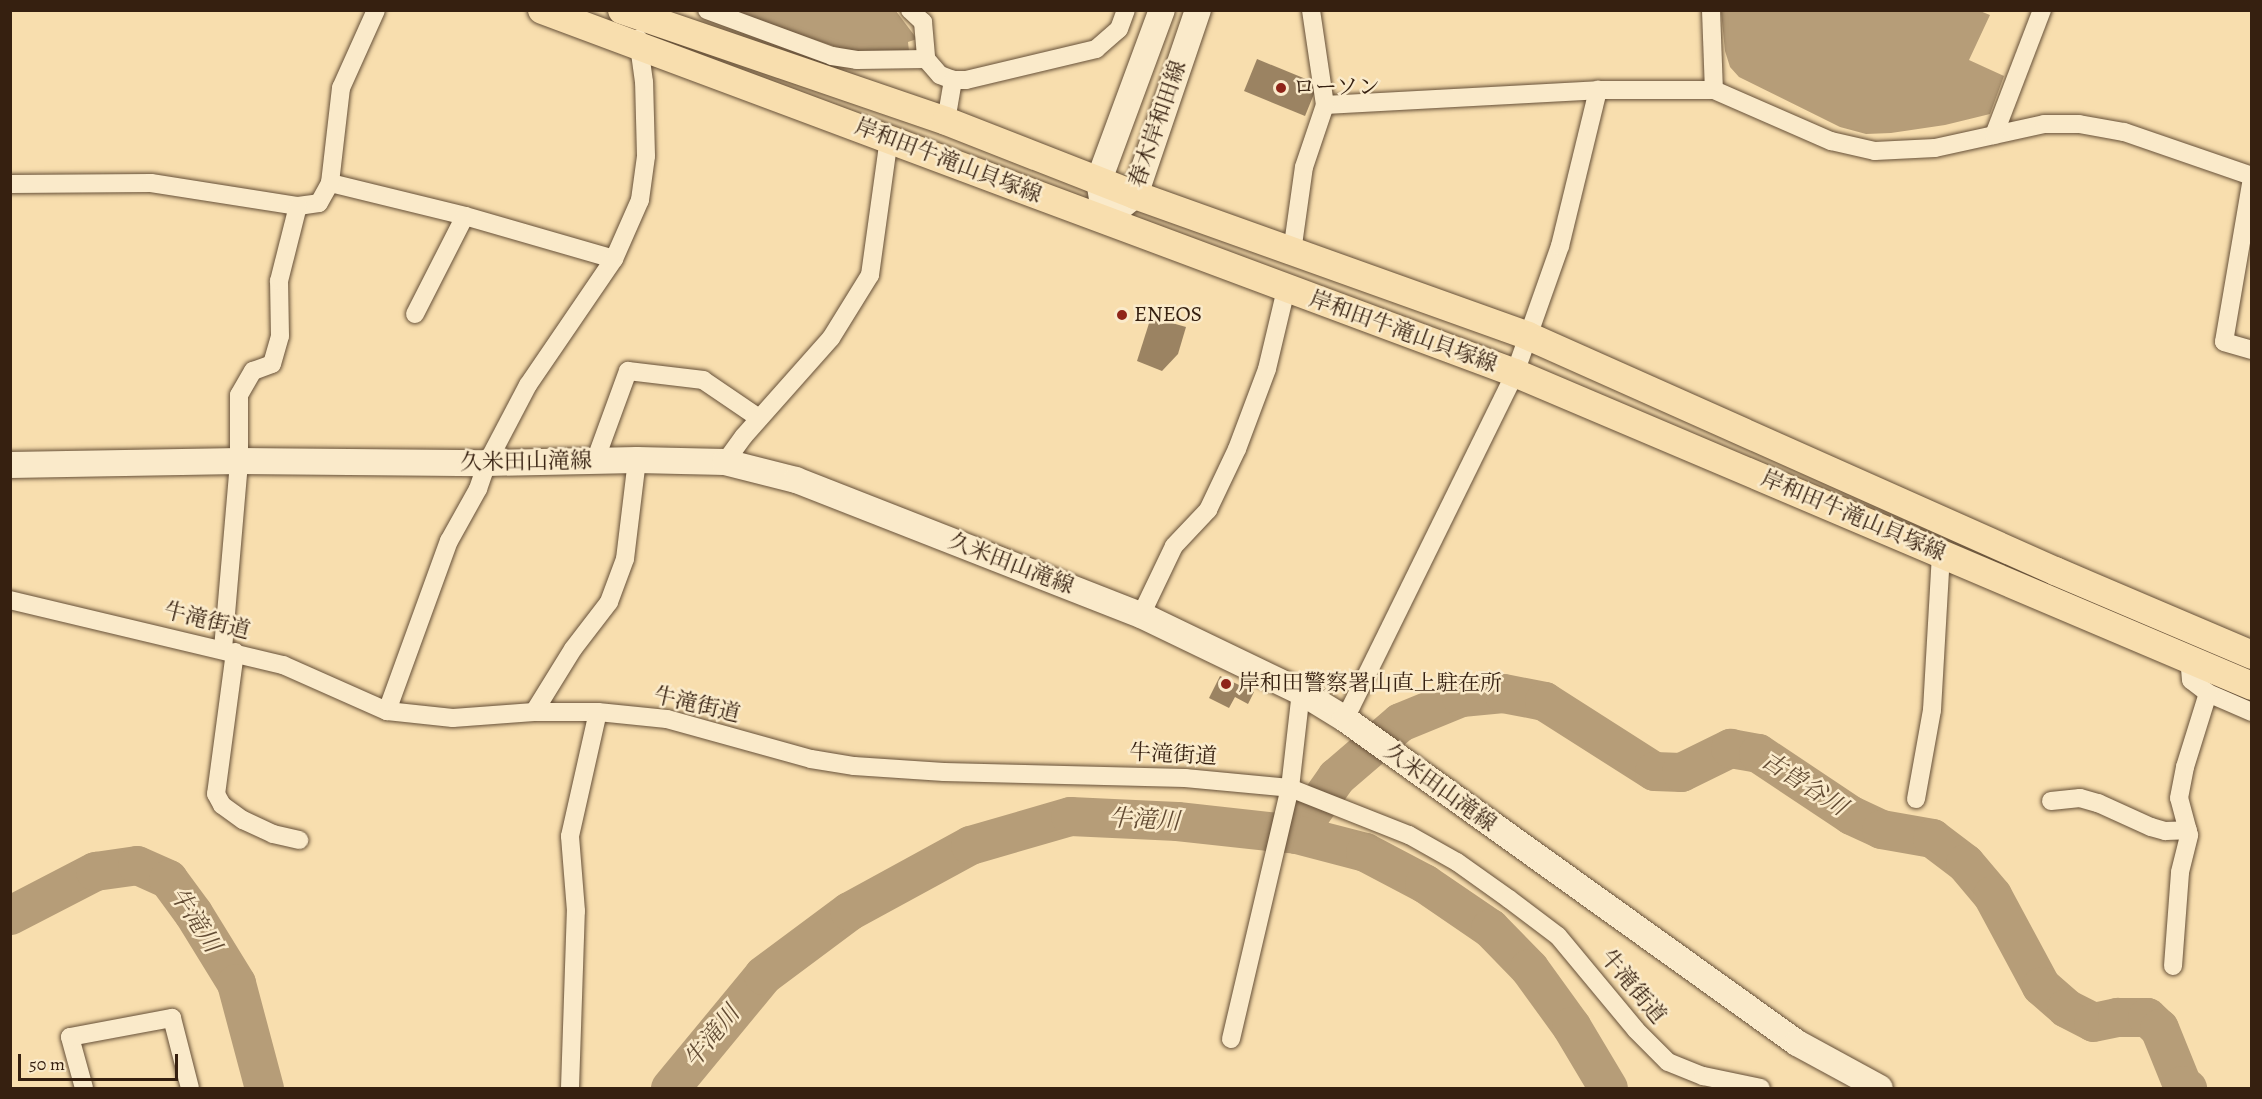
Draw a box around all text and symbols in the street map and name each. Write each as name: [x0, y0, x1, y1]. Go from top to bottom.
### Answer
street label: 春木岸和田線: [1124, 57, 1192, 191]
place label: ローソン: [1293, 75, 1381, 101]
marker: ローソン: [1274, 81, 1288, 95]
street label: 岸和田牛滝山貝塚線: [851, 113, 1045, 209]
street label: 岸和田牛滝山貝塚線: [1305, 286, 1501, 378]
place label: ENEOS: [1134, 302, 1202, 328]
marker: ENEOS: [1115, 308, 1129, 322]
street label: 久米田山滝線: [460, 448, 592, 476]
street label: 岸和田牛滝山貝塚線: [1757, 465, 1949, 567]
street label: 久米田山滝線: [945, 528, 1077, 600]
street label: 牛滝街道: [161, 598, 253, 644]
place label: 岸和田警察署山直上駐在所: [1238, 671, 1502, 697]
marker: 岸和田警察署山直上駐在所: [1219, 677, 1233, 691]
street label: 牛滝街道: [651, 682, 743, 728]
street label: 久米田山滝線: [1379, 739, 1501, 837]
street label: 牛滝街道: [1128, 740, 1218, 770]
water label: 古曽谷川: [1756, 746, 1852, 822]
water label: 牛滝川: [1107, 804, 1181, 836]
water label: 牛滝川: [163, 882, 227, 958]
street label: 牛滝街道: [1595, 945, 1671, 1029]
water label: 牛滝川: [678, 1000, 746, 1074]
scale bar: [21, 1042, 182, 1080]
text: 50 m: [29, 1052, 65, 1076]

